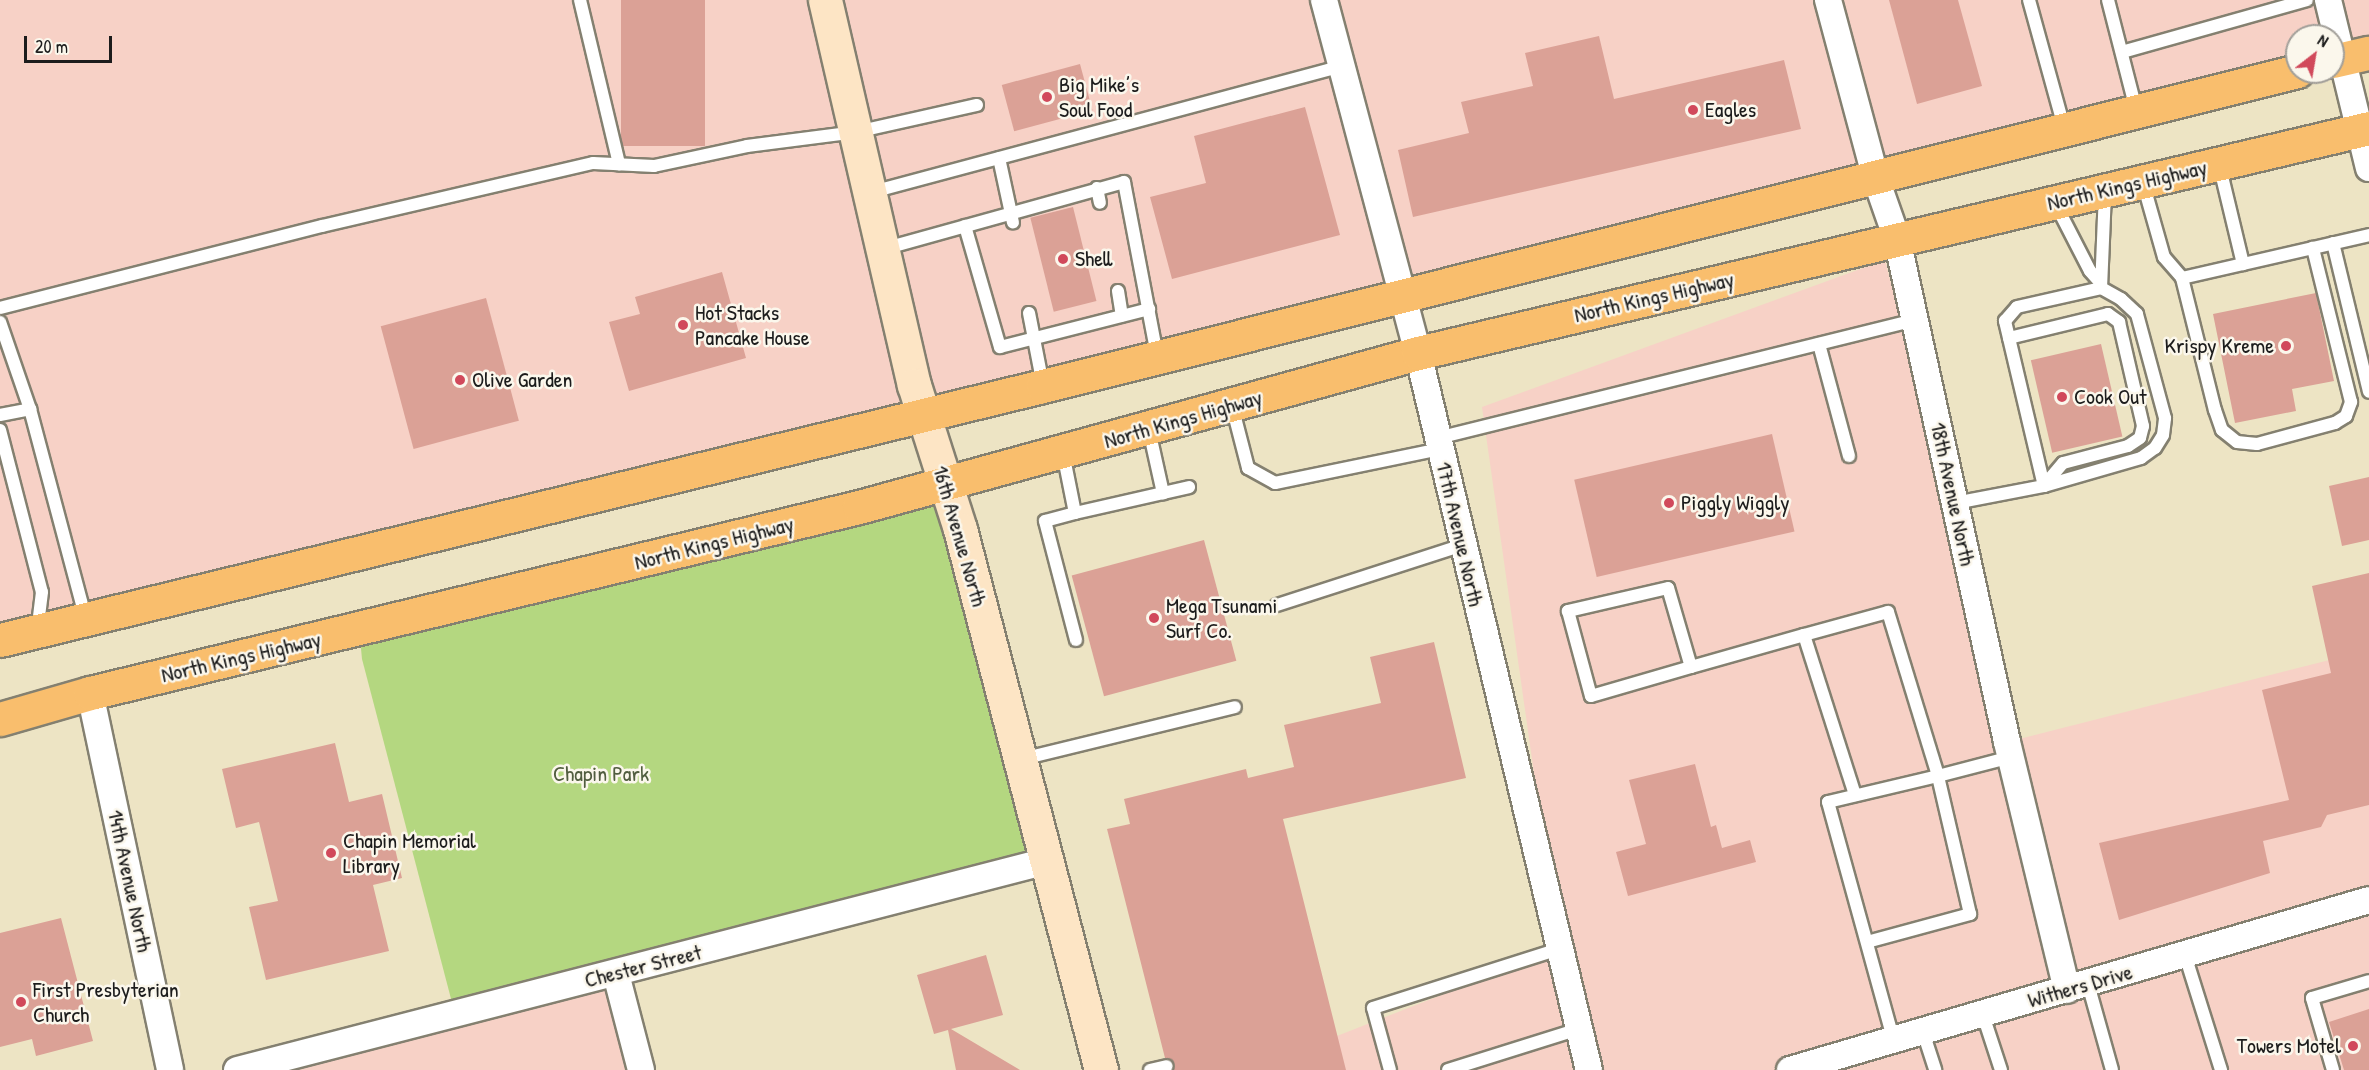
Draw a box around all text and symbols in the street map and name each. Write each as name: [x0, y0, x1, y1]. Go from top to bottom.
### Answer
scale bar: [27, 24, 116, 62]
north arrow: [2285, 24, 2345, 84]
text: N: [2314, 29, 2333, 52]
text: 20 m: [35, 34, 68, 59]
place label: Big Mike’s Soul Food: [1059, 71, 1139, 122]
marker: Big Mike’s Soul Food: [1040, 90, 1054, 104]
place label: Eagles: [1705, 97, 1756, 123]
marker: Eagles: [1686, 103, 1700, 117]
street label: North Kings Highway: [2045, 154, 2209, 216]
place label: Shell: [1075, 246, 1113, 272]
marker: Shell: [1056, 252, 1070, 266]
street label: North Kings Highway: [1572, 266, 1736, 328]
place label: Hot Stacks Pancake House: [695, 299, 809, 350]
marker: Hot Stacks Pancake House: [676, 318, 690, 332]
place label: Krispy Kreme: [2164, 333, 2274, 359]
marker: Krispy Kreme: [2279, 339, 2293, 353]
place label: Olive Garden: [472, 367, 573, 393]
marker: Olive Garden: [453, 373, 467, 387]
street label: North Kings Highway: [1101, 384, 1265, 454]
place label: Cook Out: [2074, 384, 2147, 410]
marker: Cook Out: [2055, 390, 2069, 404]
street label: 18th Avenue North: [1925, 420, 1981, 568]
street label: 17th Avenue North: [1431, 459, 1489, 609]
street label: 16th Avenue North: [927, 463, 993, 609]
place label: Piggly Wiggly: [1681, 490, 1790, 516]
marker: Piggly Wiggly: [1662, 496, 1676, 510]
street label: North Kings Highway: [632, 510, 796, 576]
place label: Mega Tsunami Surf Co.: [1166, 592, 1277, 644]
marker: Mega Tsunami Surf Co.: [1147, 611, 1161, 625]
street label: North Kings Highway: [159, 626, 323, 688]
park label: Chapin Park: [553, 761, 649, 787]
street label: 14th Avenue North: [102, 807, 158, 955]
place label: Chapin Memorial Library: [343, 827, 476, 878]
marker: Chapin Memorial Library: [324, 846, 338, 860]
street label: Chester Street: [582, 939, 704, 993]
street label: Withers Drive: [2025, 959, 2135, 1013]
place label: First Presbyterian Church: [33, 976, 179, 1028]
marker: First Presbyterian Church: [14, 995, 28, 1009]
place label: Towers Motel: [2237, 1033, 2341, 1059]
marker: Towers Motel: [2346, 1039, 2360, 1053]

